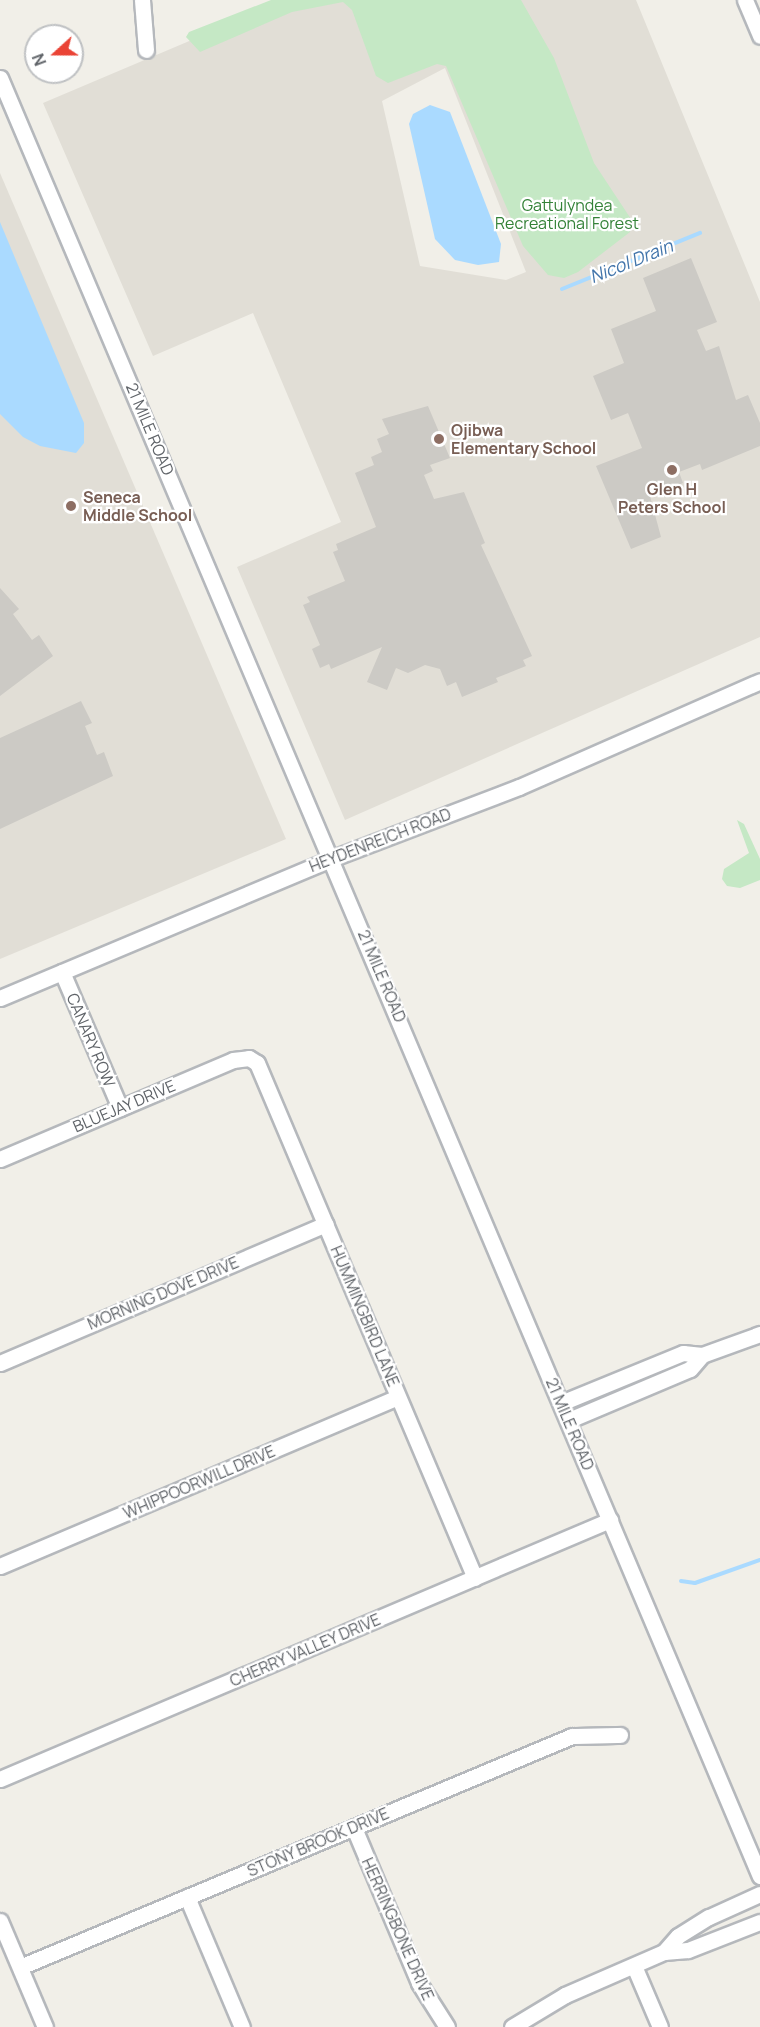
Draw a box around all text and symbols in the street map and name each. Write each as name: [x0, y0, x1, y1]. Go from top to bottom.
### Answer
north arrow: [24, 24, 84, 84]
text: N: [27, 50, 51, 69]
park label: Gattulyndea Recreational Forest: [495, 195, 639, 233]
water label: Nicol Drain: [586, 235, 676, 287]
street label: 21 MILE ROAD: [122, 380, 178, 478]
place label: Ojibwa Elementary School: [451, 420, 596, 458]
marker: Ojibwa Elementary School: [432, 432, 446, 446]
marker: Glen H Peters School: [665, 463, 679, 477]
place label: Glen H Peters School: [618, 479, 726, 517]
place label: Seneca Middle School: [83, 487, 192, 525]
marker: Seneca Middle School: [64, 499, 78, 513]
street label: HEYDENREICH ROAD: [306, 804, 454, 876]
street label: 21 MILE ROAD: [354, 927, 410, 1025]
street label: CANARY ROW: [63, 990, 119, 1090]
street label: BLUEJAY DRIVE: [70, 1076, 178, 1136]
street label: HUMMINGBIRD LANE: [327, 1243, 403, 1389]
street label: MORNING DOVE DRIVE: [85, 1252, 241, 1334]
street label: 21 MILE ROAD: [542, 1375, 598, 1473]
street label: WHIPPOORWILL DRIVE: [120, 1441, 278, 1523]
street label: CHERRY VALLEY DRIVE: [226, 1609, 384, 1691]
street label: STONY BROOK DRIVE: [244, 1803, 392, 1881]
street label: HERRINGBONE DRIVE: [358, 1855, 438, 2003]

